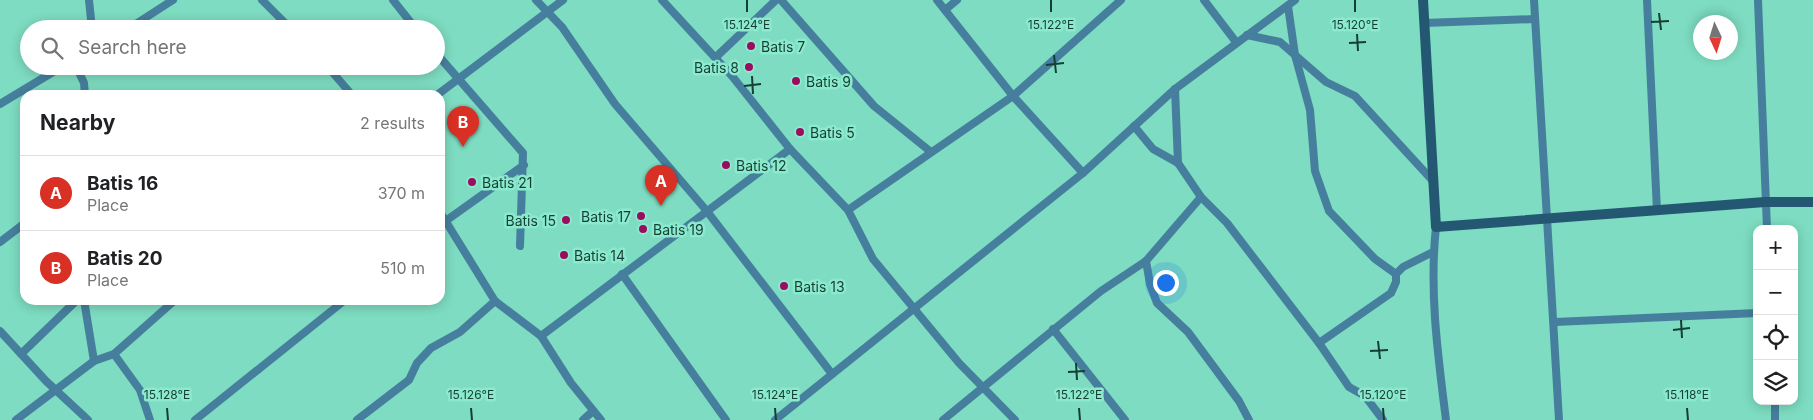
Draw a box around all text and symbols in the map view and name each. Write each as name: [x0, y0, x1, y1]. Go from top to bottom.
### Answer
north arrow: [1693, 15, 1738, 60]
text: 15.124°E: [724, 17, 770, 32]
text: 15.122°E: [1028, 17, 1074, 32]
text: 15.120°E: [1332, 17, 1378, 32]
search box: [20, 20, 445, 75]
icon: search: [38, 34, 66, 62]
text: Search here: [78, 36, 187, 59]
place label: Batis 7: [761, 38, 805, 55]
marker: Batis 7: [745, 40, 757, 52]
place label: Batis 8: [694, 59, 739, 76]
marker: Batis 8: [743, 61, 755, 73]
place label: Batis 9: [806, 73, 851, 90]
marker: Batis 9: [790, 75, 802, 87]
pin: B: [447, 106, 479, 147]
text: Nearby: [40, 110, 115, 135]
text: 2 results: [360, 113, 425, 133]
place label: Batis 5: [810, 124, 855, 141]
marker: Batis 5: [794, 126, 806, 138]
place label: Batis 12: [736, 157, 787, 174]
marker: Batis 12: [720, 159, 732, 171]
pin: A: [645, 165, 677, 206]
text: Batis 16: [87, 172, 158, 195]
place label: Batis 21: [482, 174, 533, 191]
marker: Batis 21: [466, 176, 478, 188]
text: A: [50, 183, 62, 203]
text: 370 m: [378, 183, 425, 203]
text: Place: [87, 195, 129, 215]
place label: Batis 17: [581, 208, 631, 225]
marker: Batis 17: [635, 210, 647, 222]
place label: Batis 15: [505, 212, 556, 229]
marker: Batis 15: [560, 214, 572, 226]
place label: Batis 19: [653, 221, 704, 238]
marker: Batis 19: [637, 223, 649, 235]
map controls: [1753, 225, 1798, 405]
button: +: [1753, 225, 1798, 270]
text: Batis 20: [87, 247, 163, 270]
place label: Batis 14: [574, 247, 625, 264]
marker: Batis 14: [558, 249, 570, 261]
text: B: [51, 258, 61, 278]
text: 510 m: [380, 258, 425, 278]
text: Place: [87, 270, 129, 290]
your location: [1153, 270, 1179, 296]
button: −: [1753, 270, 1798, 315]
place label: Batis 13: [794, 278, 845, 295]
marker: Batis 13: [778, 280, 790, 292]
button: locate: [1753, 315, 1798, 360]
button: layers: [1753, 360, 1798, 405]
text: 15.128°E: [144, 387, 190, 402]
text: 15.126°E: [448, 387, 494, 402]
text: 15.124°E: [752, 387, 798, 402]
text: 15.122°E: [1056, 387, 1102, 402]
text: 15.120°E: [1360, 387, 1406, 402]
text: 15.118°E: [1665, 387, 1709, 402]

